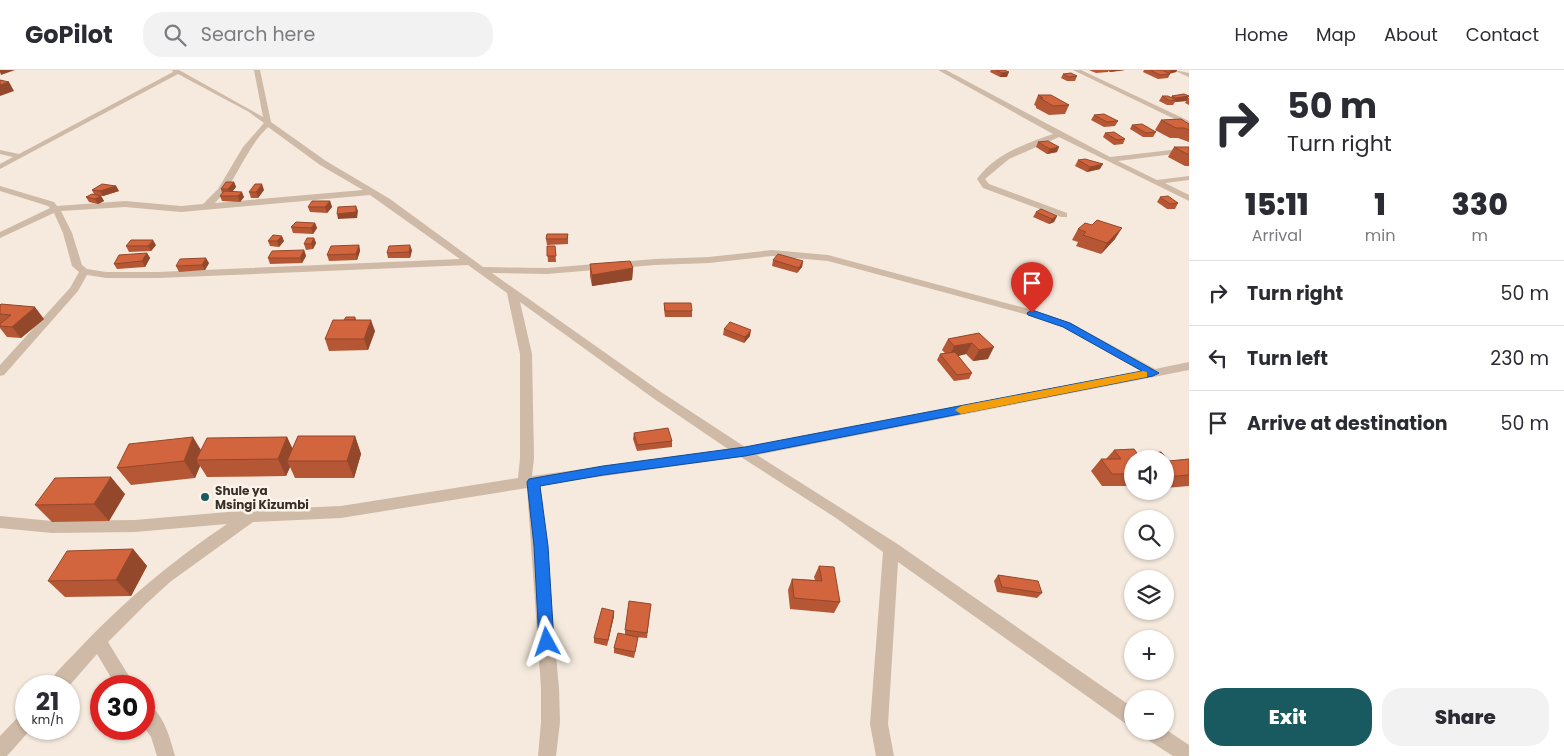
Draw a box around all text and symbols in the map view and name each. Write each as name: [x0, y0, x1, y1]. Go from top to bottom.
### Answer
search box: [143, 12, 493, 57]
text: GoPilot: [25, 18, 113, 51]
icon: search: [161, 21, 189, 49]
text: Search here: [201, 21, 315, 48]
text: Home: [1234, 22, 1288, 47]
text: Map: [1316, 22, 1356, 47]
text: About: [1384, 22, 1438, 47]
text: Contact: [1466, 22, 1539, 47]
text: 50 m: [1287, 81, 1377, 130]
icon: right: [1204, 90, 1269, 155]
text: Turn right: [1287, 128, 1392, 159]
text: 15:11: [1245, 183, 1309, 226]
text: 1: [1374, 183, 1386, 226]
text: 330: [1452, 183, 1508, 226]
text: Arrival: [1252, 224, 1302, 247]
text: min: [1365, 224, 1395, 247]
text: m: [1471, 224, 1488, 247]
pin: [1011, 262, 1053, 313]
icon: arrive: [1018, 269, 1046, 297]
icon: right: [1204, 279, 1232, 307]
text: Turn right: [1247, 280, 1343, 307]
text: 50 m: [1500, 280, 1549, 307]
icon: left: [1204, 344, 1232, 372]
text: Turn left: [1247, 345, 1328, 372]
text: 230 m: [1490, 345, 1549, 372]
icon: arrive: [1204, 409, 1232, 437]
text: Arrive at destination: [1247, 410, 1448, 437]
text: 50 m: [1500, 410, 1549, 437]
map controls: [1124, 450, 1174, 740]
button: sound: [1124, 450, 1174, 500]
place label: Shule ya Msingi Kizumbi: [215, 482, 309, 513]
marker: Shule ya Msingi Kizumbi: [199, 491, 211, 503]
button: search: [1124, 510, 1174, 560]
button: layers: [1124, 570, 1174, 620]
position arrow: [520, 615, 572, 667]
button: +: [1124, 630, 1174, 680]
speed limit sign: 30: [90, 675, 155, 740]
text: 21: [36, 684, 59, 719]
button: Exit: [1204, 688, 1372, 746]
button: Share: [1382, 688, 1549, 746]
button: −: [1124, 690, 1174, 740]
text: km/h: [32, 711, 63, 728]

